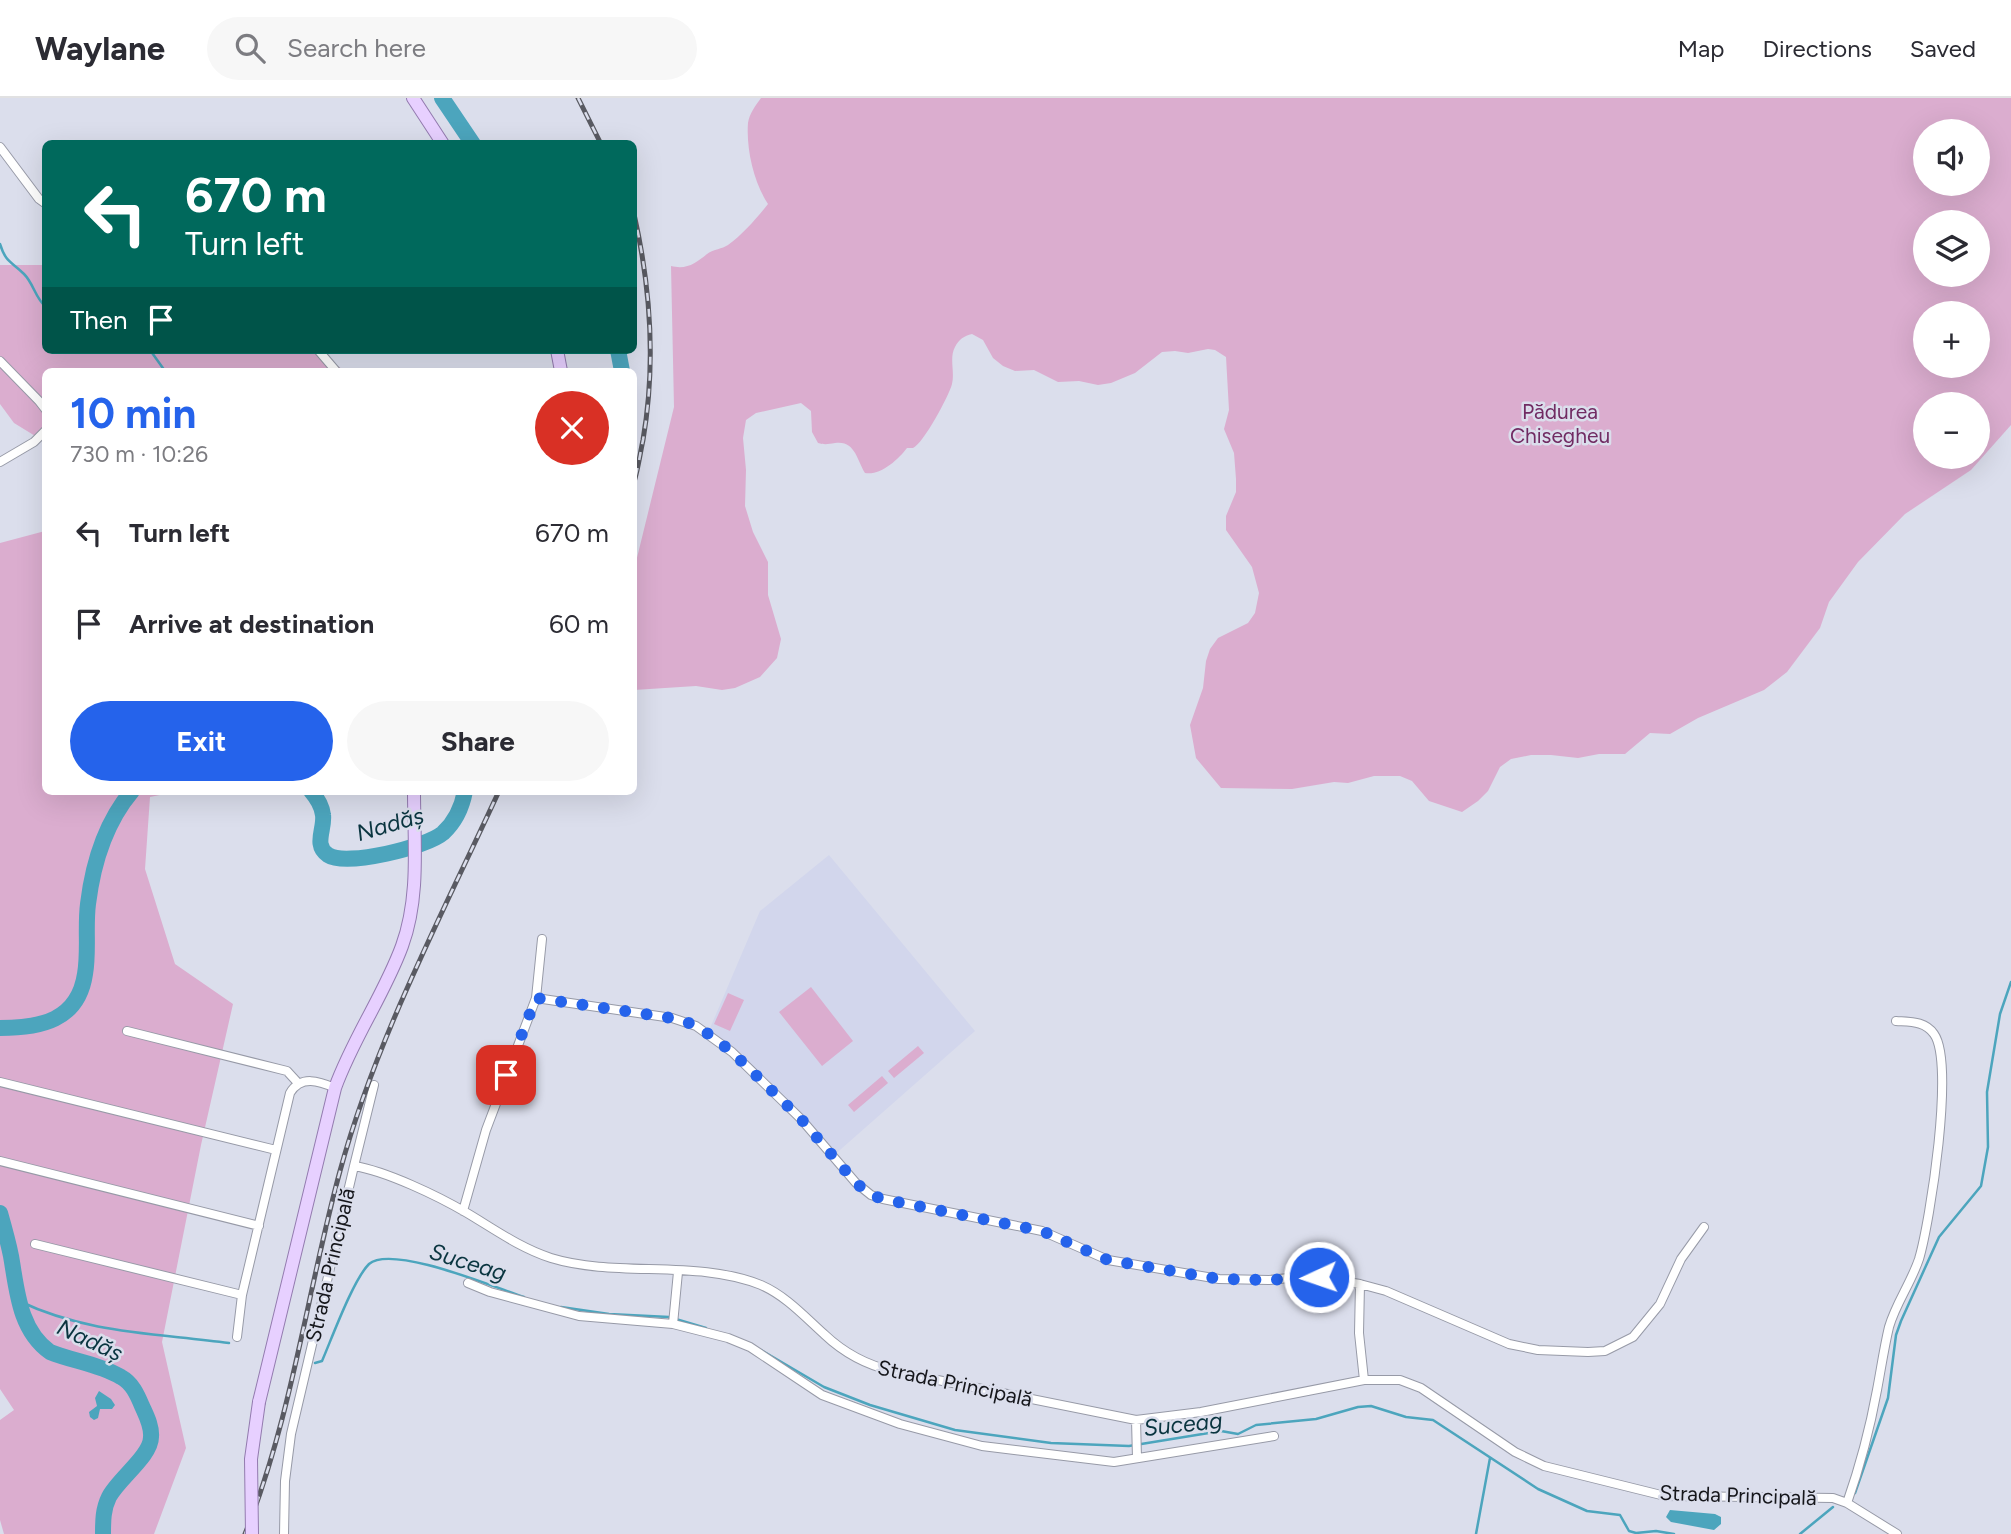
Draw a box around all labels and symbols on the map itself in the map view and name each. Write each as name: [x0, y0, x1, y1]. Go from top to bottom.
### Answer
park label: Pădurea Chisegheu: [1510, 399, 1610, 448]
water label: Nadăș: [353, 801, 427, 847]
pin: [476, 1045, 536, 1105]
street label: Strada Principală: [300, 1186, 360, 1344]
water label: Suceag: [426, 1237, 510, 1287]
position arrow: [1282, 1240, 1356, 1314]
water label: Nadăș: [53, 1313, 127, 1367]
street label: Strada Principală: [875, 1354, 1035, 1412]
water label: Suceag: [1142, 1406, 1224, 1442]
street label: Strada Principală: [1659, 1480, 1817, 1510]

